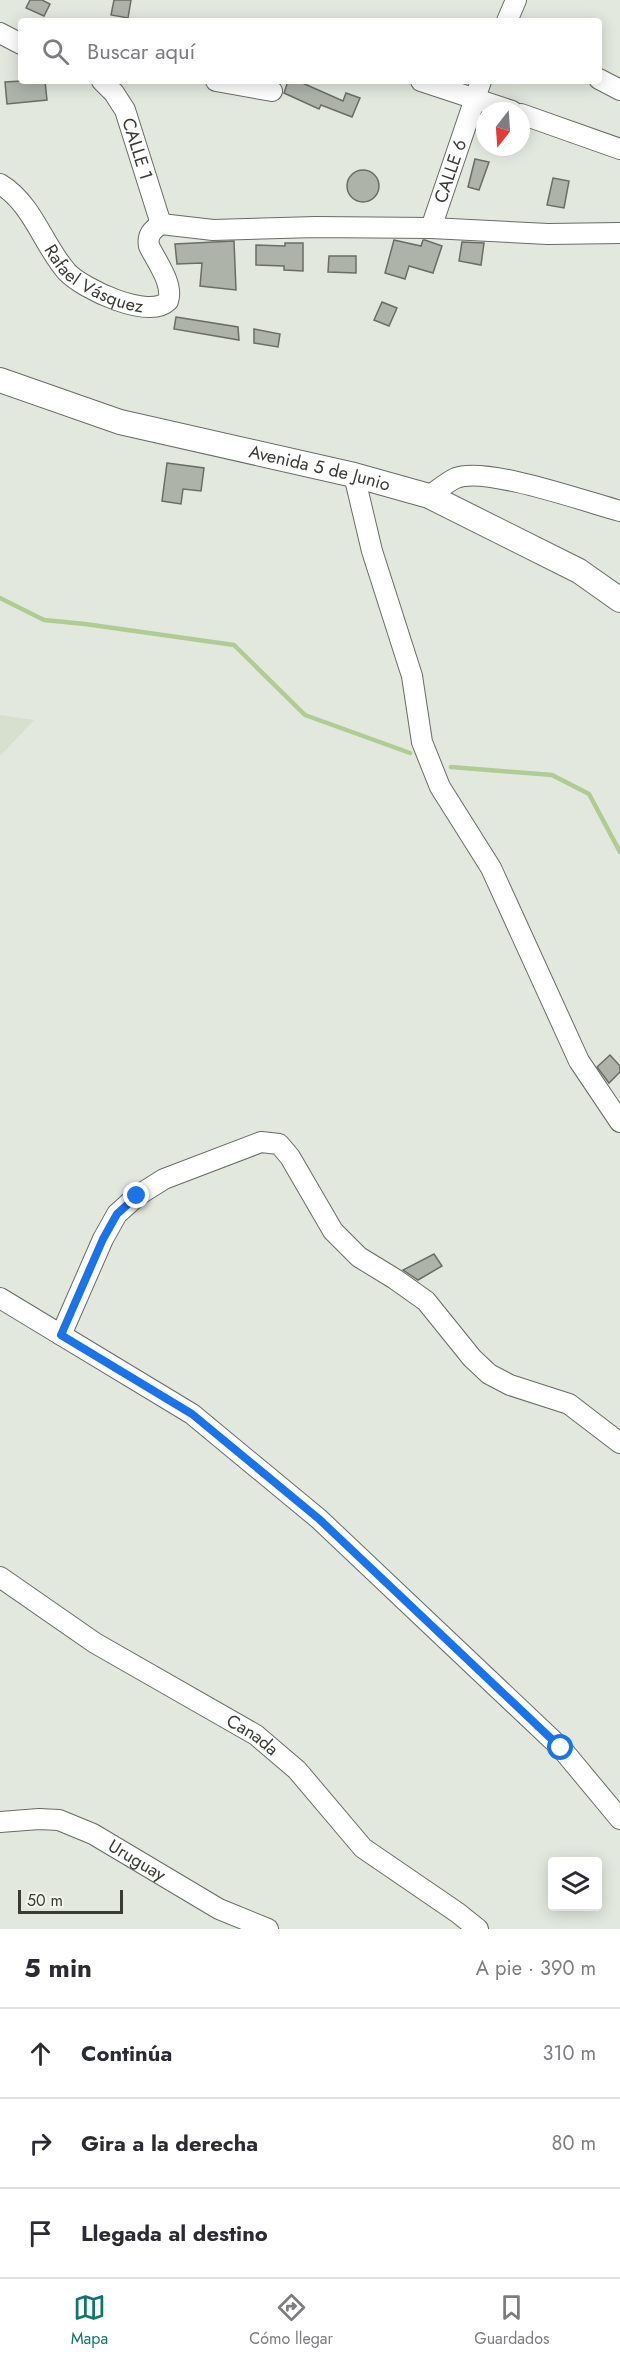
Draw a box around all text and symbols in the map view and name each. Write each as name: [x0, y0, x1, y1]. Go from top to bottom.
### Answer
search box: [18, 18, 602, 84]
icon: search: [39, 35, 72, 68]
text: Buscar aquí: [87, 35, 195, 67]
north arrow: [476, 102, 530, 156]
street label: CALLE 1: [115, 115, 159, 183]
street label: CALLE 6: [427, 136, 473, 207]
street label: Rafael Vásquez: [38, 239, 146, 320]
street label: Avenida 5 de Junio: [246, 439, 394, 498]
route end: [123, 1182, 149, 1208]
street label: Canada: [222, 1708, 284, 1762]
route start: [547, 1734, 573, 1760]
street label: Uruguay: [103, 1833, 171, 1887]
map controls: [548, 1857, 602, 1911]
button: layers: [548, 1857, 602, 1911]
scale bar: [18, 1887, 123, 1914]
text: 50 m: [27, 1889, 63, 1912]
text: 5 min: [24, 1949, 92, 1987]
text: A pie · 390 m: [476, 1954, 596, 1983]
icon: ahead: [24, 2037, 57, 2070]
text: Continúa: [81, 2037, 172, 2069]
text: 310 m: [542, 2039, 596, 2068]
icon: right: [24, 2127, 57, 2160]
text: Gira a la derecha: [81, 2127, 258, 2159]
text: 80 m: [551, 2129, 596, 2158]
icon: arrive: [24, 2217, 57, 2250]
text: Llegada al destino: [81, 2217, 268, 2249]
tab: Mapa: [71, 2291, 108, 2350]
tab: Cómo llegar: [249, 2291, 333, 2350]
tab: Guardados: [474, 2291, 549, 2350]

